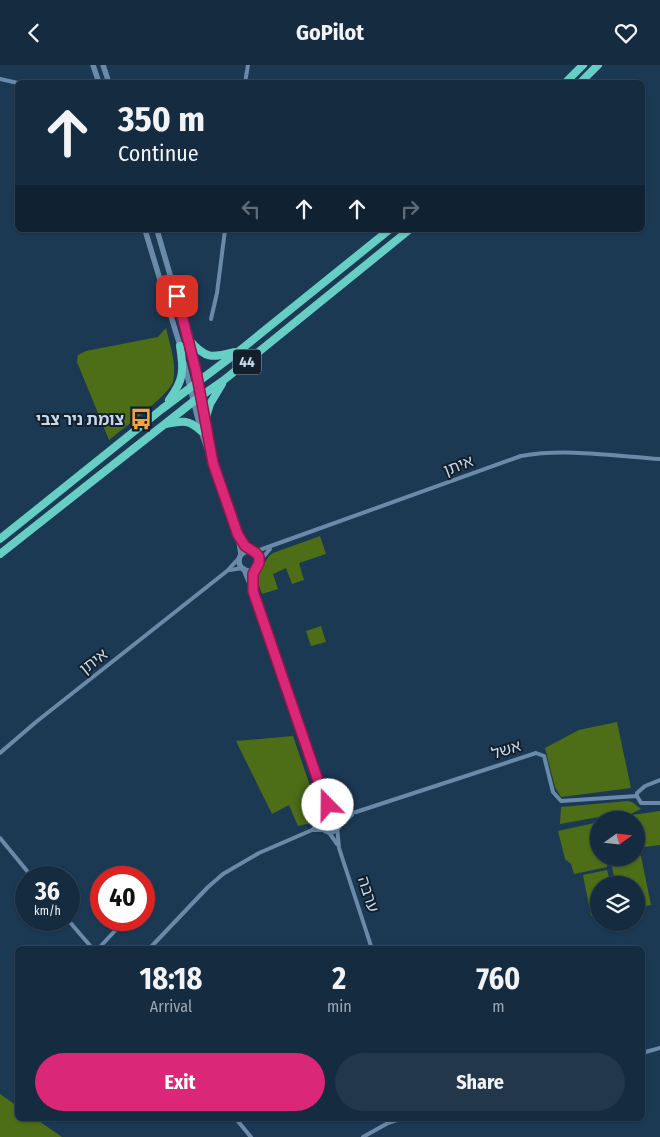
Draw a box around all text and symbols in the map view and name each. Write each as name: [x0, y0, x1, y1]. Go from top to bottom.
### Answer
icon: back: [20, 19, 48, 47]
text: GoPilot: [296, 19, 364, 46]
icon: heart: [612, 19, 640, 47]
text: 350 m: [118, 98, 205, 140]
icon: ahead: [35, 100, 100, 165]
text: Continue: [118, 140, 199, 167]
icon: left: [237, 195, 265, 223]
icon: ahead: [290, 195, 318, 223]
icon: ahead: [343, 195, 371, 223]
icon: right: [396, 195, 424, 223]
pin: [156, 275, 198, 317]
icon: arrive: [163, 282, 191, 310]
road number: 44: [233, 349, 261, 375]
bus stop icon: צומת ניר צבי: [128, 406, 154, 432]
place label: צומת ניר צבי: [36, 410, 124, 429]
street label: איתן: [441, 451, 476, 480]
street label: איתן: [75, 645, 111, 678]
street label: אשל: [489, 736, 523, 763]
position arrow: [301, 778, 353, 830]
north arrow: [590, 811, 645, 866]
map controls: [590, 811, 645, 931]
speed limit sign: 40: [90, 866, 155, 931]
street label: ערבה: [354, 874, 383, 914]
button: layers: [590, 876, 645, 931]
text: 36: [35, 877, 60, 907]
text: km/h: [34, 904, 61, 918]
text: 18:18: [139, 961, 202, 997]
text: 2: [332, 961, 346, 997]
text: 760: [476, 961, 520, 997]
text: Arrival: [150, 997, 192, 1016]
text: min: [327, 997, 352, 1016]
text: m: [492, 997, 504, 1016]
button: Exit: [35, 1053, 325, 1111]
button: Share: [335, 1053, 625, 1111]

